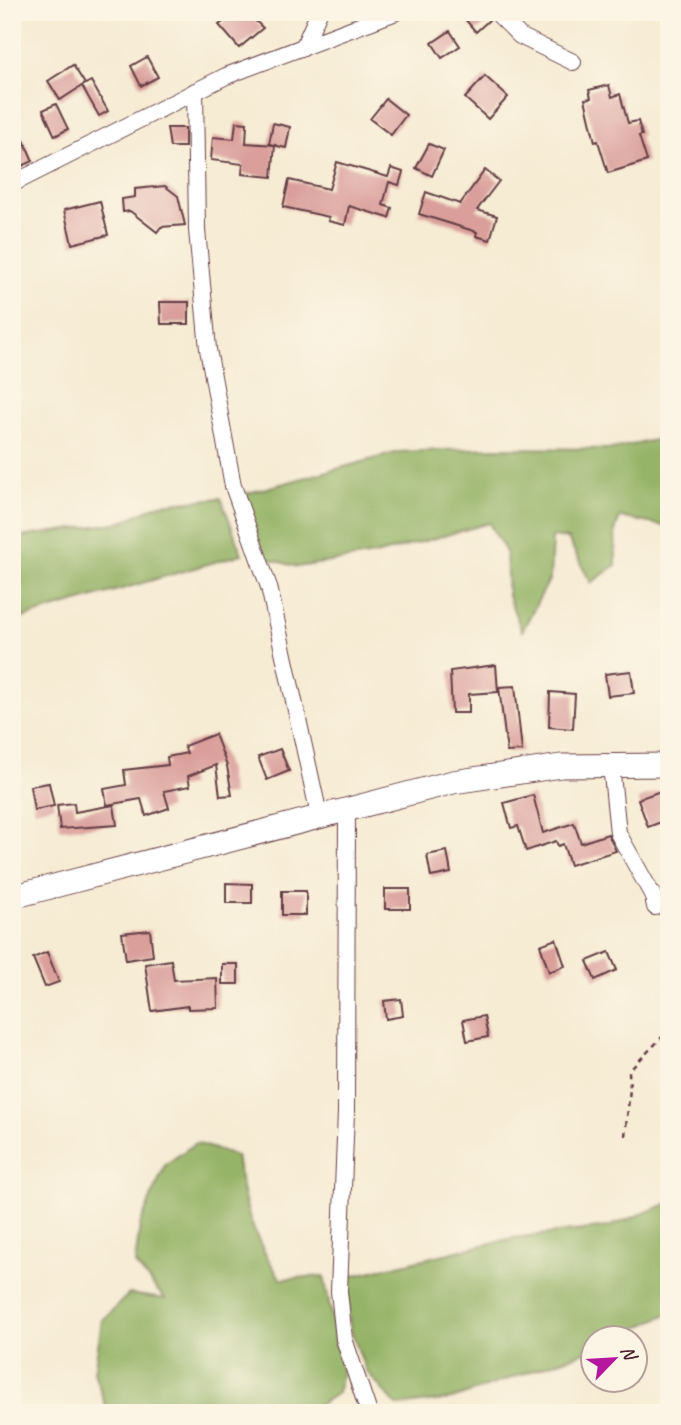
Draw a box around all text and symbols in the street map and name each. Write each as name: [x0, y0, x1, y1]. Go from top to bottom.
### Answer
north arrow: [580, 1324, 650, 1394]
text: N: [615, 1342, 643, 1366]

